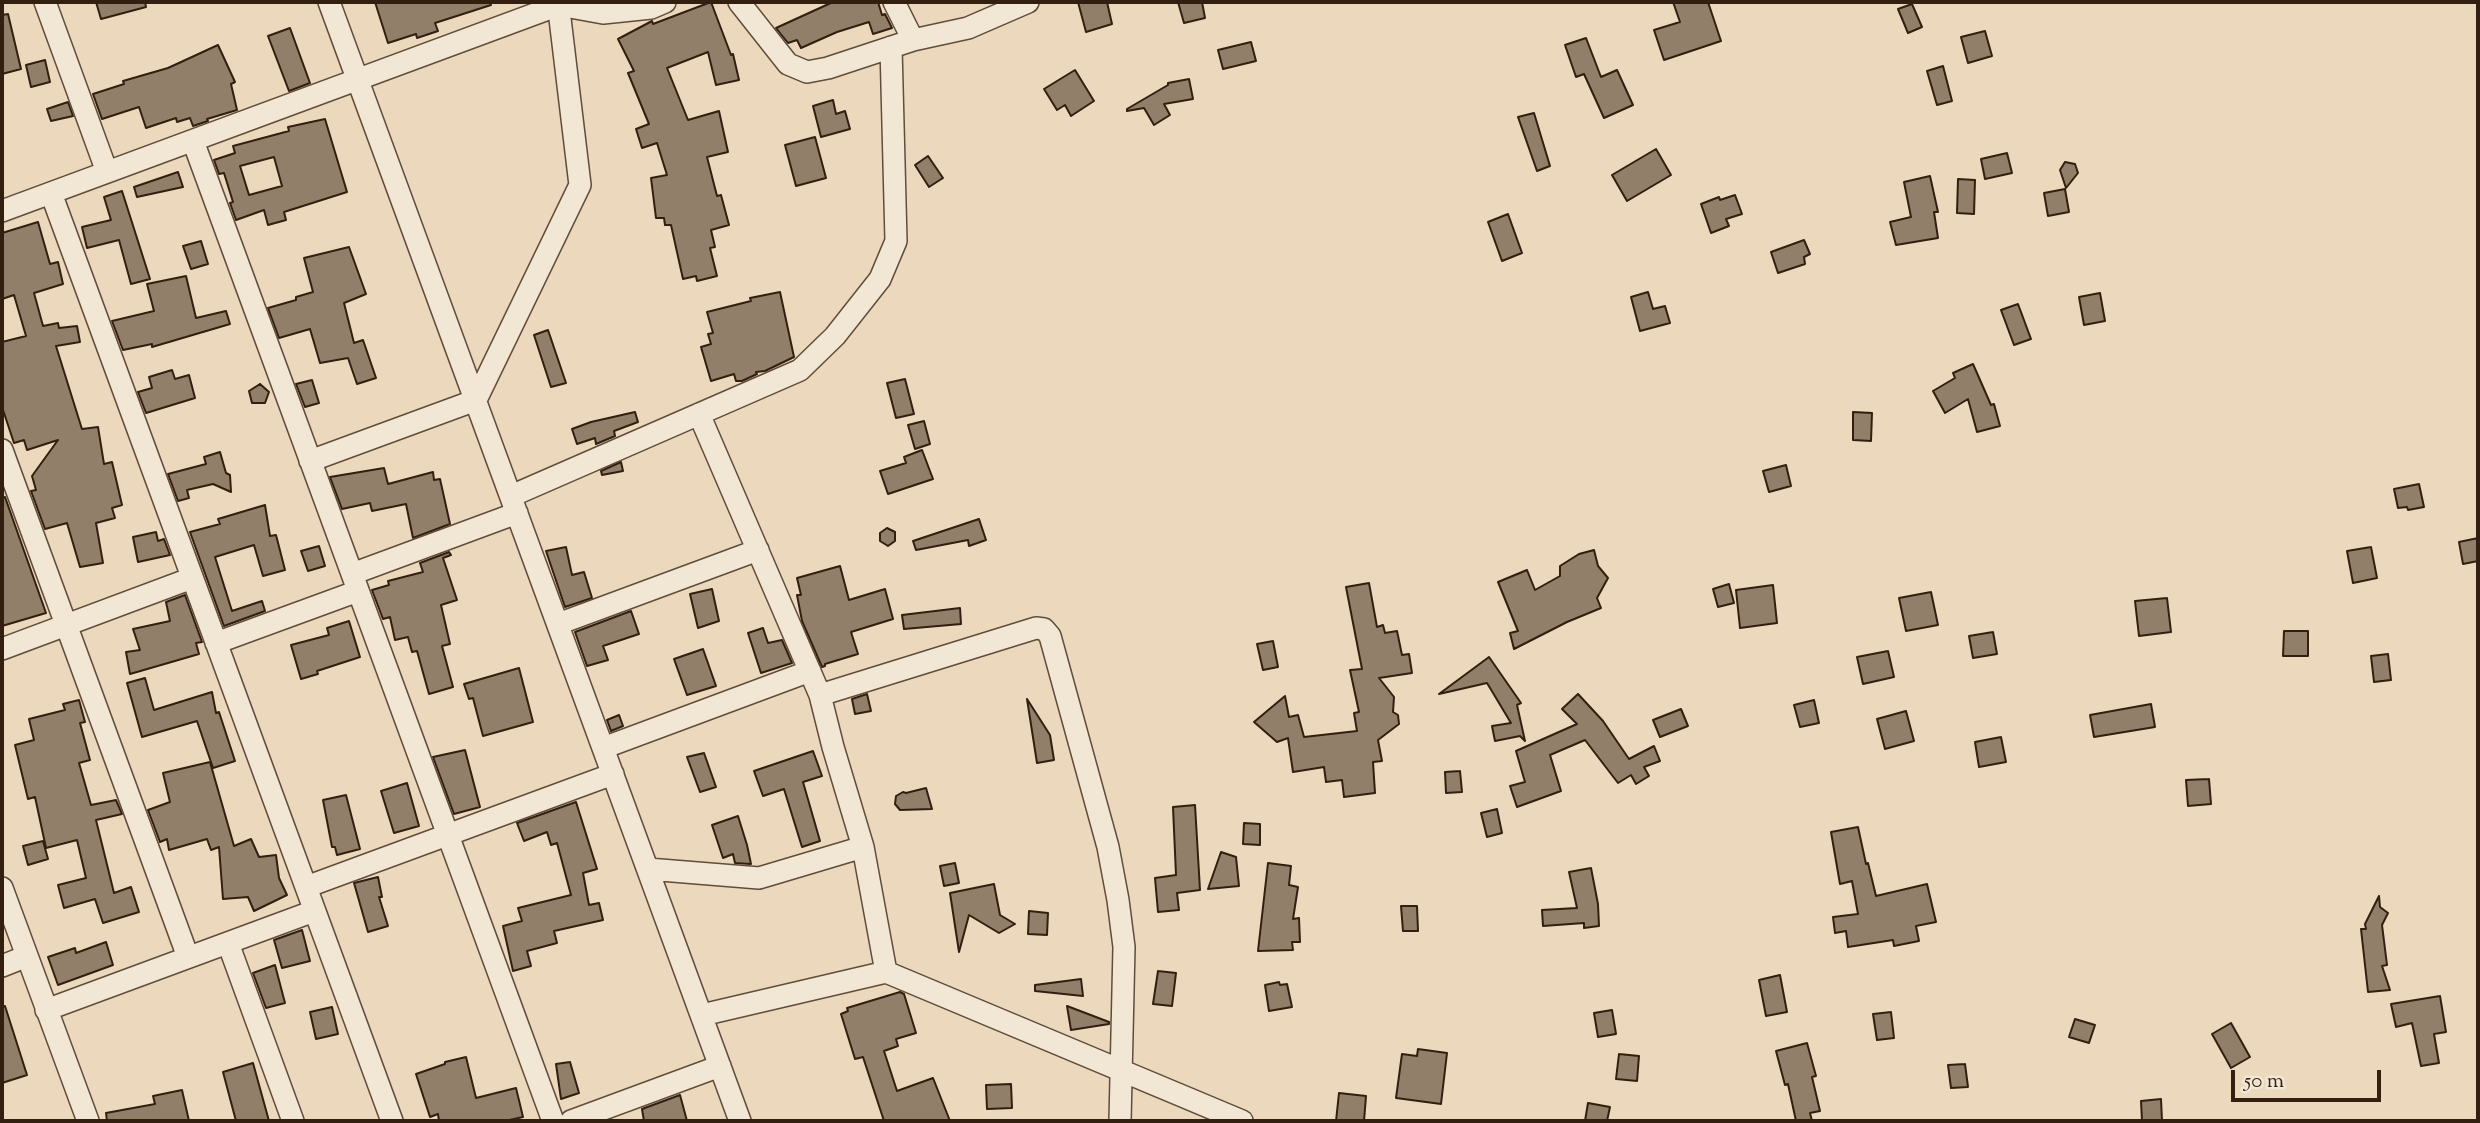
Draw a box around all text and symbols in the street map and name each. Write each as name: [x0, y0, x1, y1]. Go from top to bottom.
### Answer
scale bar: [2235, 1056, 2386, 1100]
text: 50 m: [2244, 1067, 2284, 1097]

